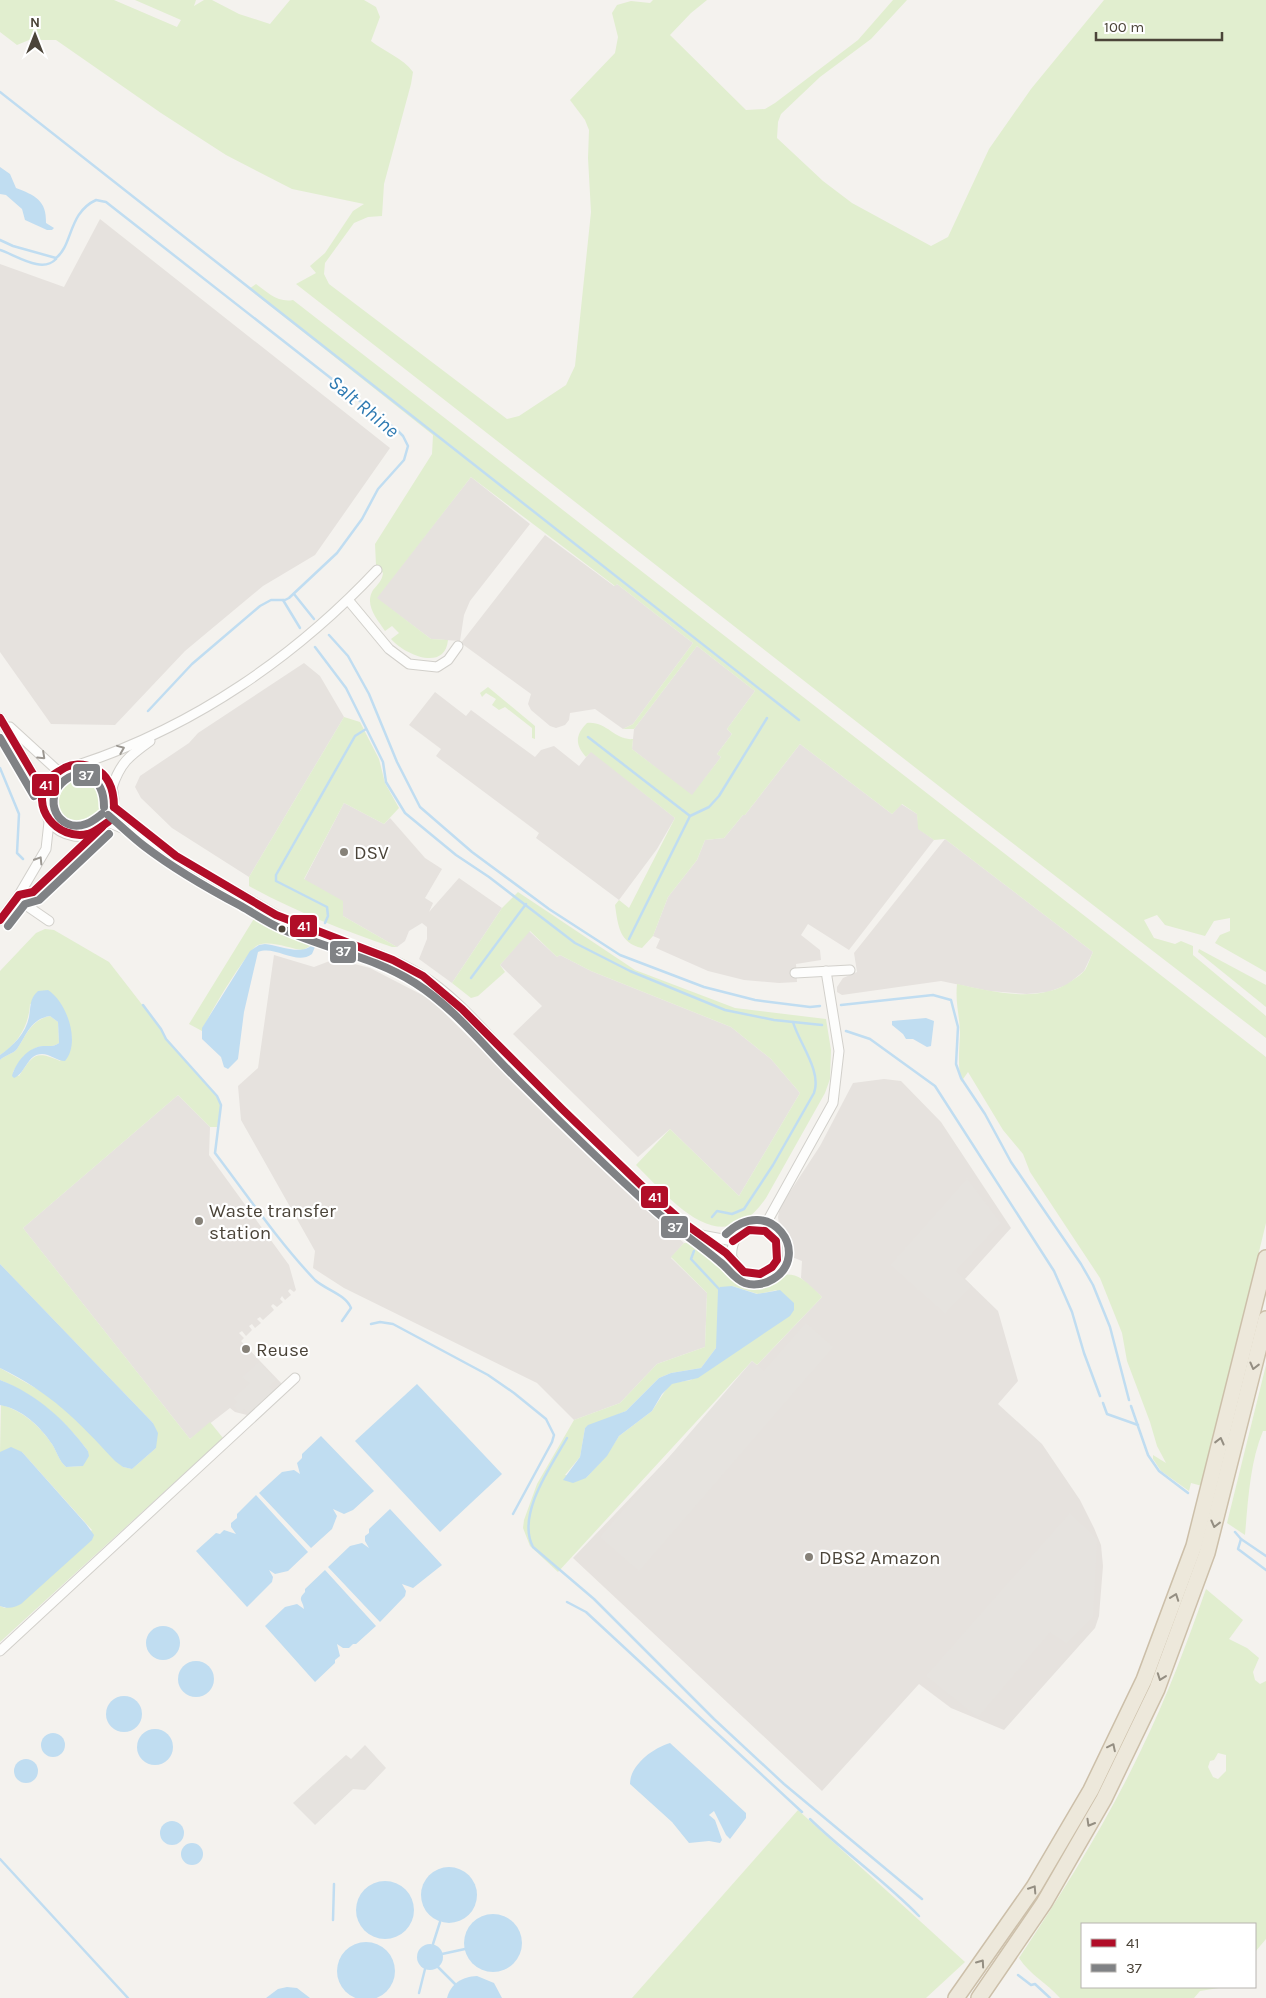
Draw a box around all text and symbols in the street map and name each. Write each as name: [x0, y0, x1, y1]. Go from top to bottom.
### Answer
north arrow: [10, 10, 60, 60]
scale bar: [1096, 10, 1222, 42]
text: N: [30, 14, 40, 31]
text: 100 m: [1104, 18, 1144, 36]
water label: Salt Rhine: [324, 370, 403, 442]
one-way arrow: [116, 745, 125, 756]
one-way arrow: [36, 750, 45, 759]
line badge: 37: [72, 763, 101, 787]
text: 37: [78, 767, 94, 784]
line badge: 41: [31, 773, 60, 797]
text: 41: [39, 777, 53, 794]
place label: DSV: [354, 842, 389, 864]
marker: DSV: [338, 846, 350, 858]
one-way arrow: [33, 856, 42, 865]
line badge: 41: [289, 914, 318, 938]
text: 41: [297, 918, 311, 935]
unlabelled marker: [277, 924, 287, 934]
line badge: 37: [329, 940, 357, 964]
text: 37: [335, 943, 351, 960]
line badge: 41: [640, 1185, 669, 1209]
text: 41: [648, 1189, 662, 1206]
place label: Waste transfer station: [209, 1200, 336, 1244]
marker: Waste transfer station: [193, 1215, 205, 1227]
line badge: 37: [660, 1215, 689, 1239]
text: 37: [667, 1219, 683, 1236]
place label: Reuse: [256, 1339, 309, 1361]
marker: Reuse: [240, 1343, 252, 1355]
one-way arrow: [1249, 1362, 1260, 1371]
one-way arrow: [1214, 1437, 1225, 1446]
one-way arrow: [1210, 1519, 1221, 1528]
place label: DBS2 Amazon: [819, 1547, 940, 1569]
marker: DBS2 Amazon: [803, 1551, 815, 1563]
one-way arrow: [1169, 1593, 1179, 1602]
one-way arrow: [1157, 1672, 1167, 1681]
one-way arrow: [1106, 1743, 1116, 1752]
one-way arrow: [1086, 1818, 1096, 1827]
one-way arrow: [1027, 1885, 1036, 1894]
legend: [1081, 1923, 1256, 1988]
text: 41: [1126, 1934, 1139, 1952]
one-way arrow: [975, 1959, 984, 1969]
text: 37: [1126, 1959, 1142, 1977]

